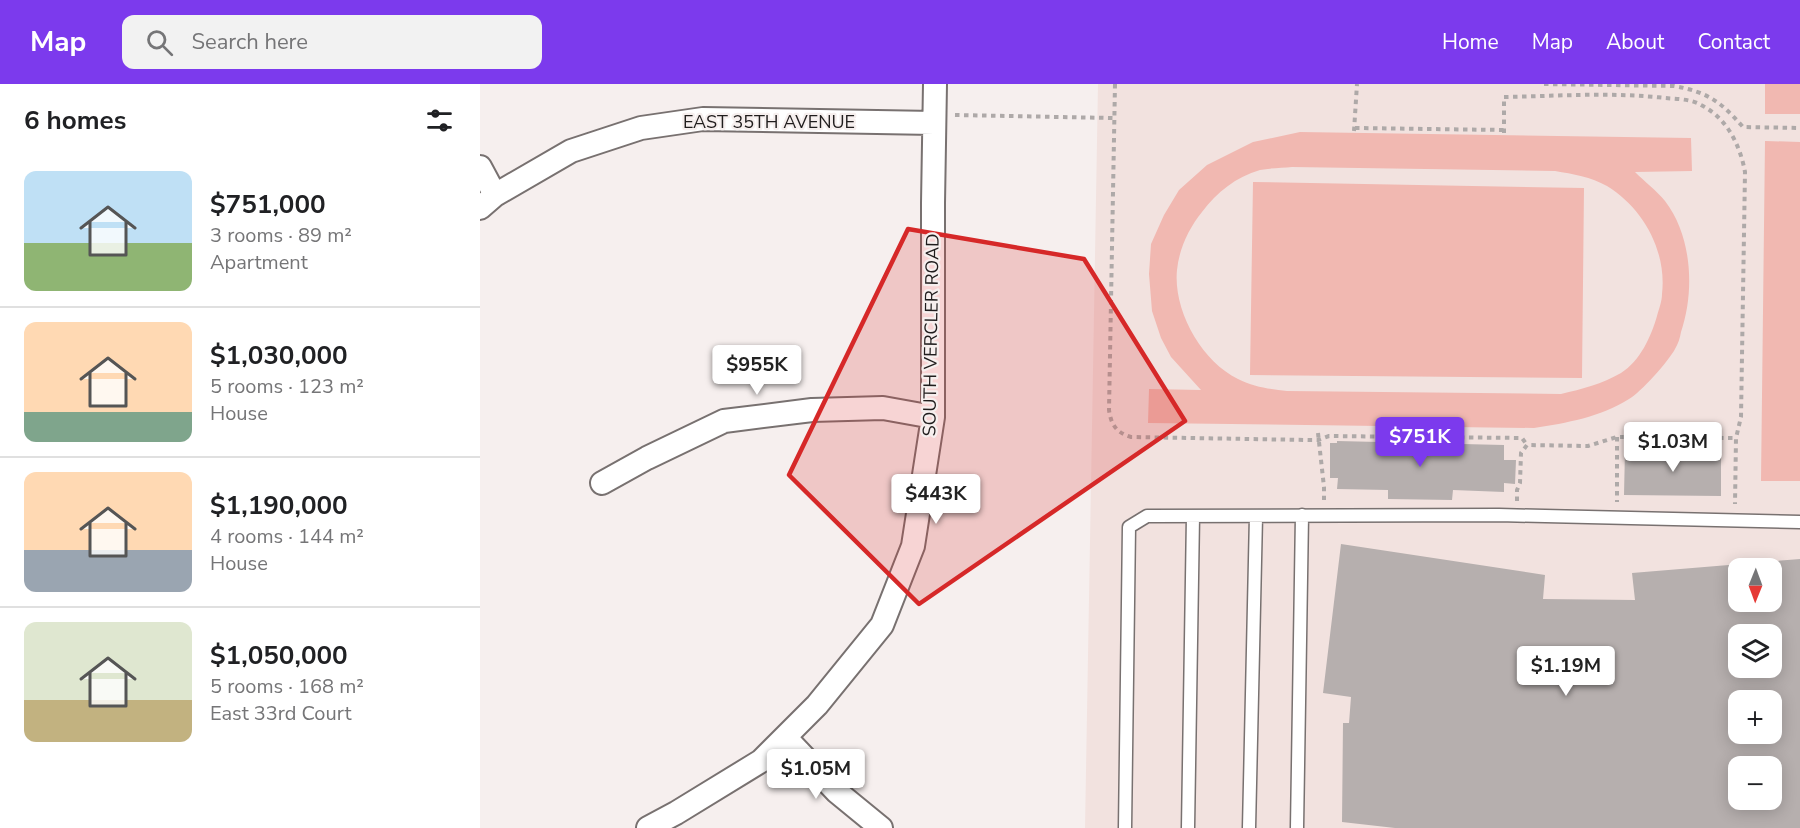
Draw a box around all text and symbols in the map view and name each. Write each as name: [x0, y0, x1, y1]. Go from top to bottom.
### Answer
search box: [122, 15, 542, 69]
text: Map: [30, 23, 86, 61]
icon: search: [143, 26, 176, 59]
text: Search here: [191, 27, 308, 57]
text: Home: [1442, 28, 1499, 56]
text: Map: [1532, 28, 1573, 56]
text: About: [1606, 28, 1664, 56]
text: Contact: [1697, 28, 1770, 56]
text: 6 homes: [24, 103, 126, 138]
icon: filters: [423, 104, 456, 137]
street label: EAST 35TH AVENUE: [683, 110, 855, 134]
text: $751,000: [210, 187, 326, 222]
icon: home: [72, 195, 144, 267]
text: 3 rooms · 89 m²: [210, 222, 352, 249]
street label: SOUTH VERCLER ROAD: [917, 233, 945, 437]
text: Apartment: [210, 249, 308, 276]
text: $1,030,000: [210, 338, 348, 373]
pin: $955K: [715, 345, 799, 396]
icon: home: [72, 346, 144, 418]
text: $955K: [726, 351, 788, 378]
text: 5 rooms · 123 m²: [210, 373, 364, 400]
text: House: [210, 400, 268, 427]
pin: $751K: [1378, 417, 1462, 468]
pin: $1.03M: [1624, 422, 1722, 473]
text: $751K: [1389, 423, 1451, 450]
text: $1.03M: [1638, 428, 1708, 455]
pin: $443K: [894, 474, 978, 525]
text: $443K: [905, 480, 967, 507]
text: $1,190,000: [210, 488, 348, 523]
icon: home: [72, 496, 144, 568]
text: 4 rooms · 144 m²: [210, 523, 364, 550]
text: House: [210, 550, 268, 577]
north arrow: [1728, 558, 1782, 612]
map controls: [1728, 558, 1782, 810]
button: layers: [1728, 624, 1782, 678]
text: $1,050,000: [210, 638, 348, 673]
icon: home: [72, 646, 144, 718]
pin: $1.19M: [1517, 646, 1615, 697]
text: $1.19M: [1531, 652, 1601, 679]
text: 5 rooms · 168 m²: [210, 673, 364, 700]
button: +: [1728, 690, 1782, 744]
text: East 33rd Court: [210, 700, 351, 727]
pin: $1.05M: [767, 749, 865, 800]
text: $1.05M: [781, 755, 851, 782]
button: −: [1728, 756, 1782, 810]

